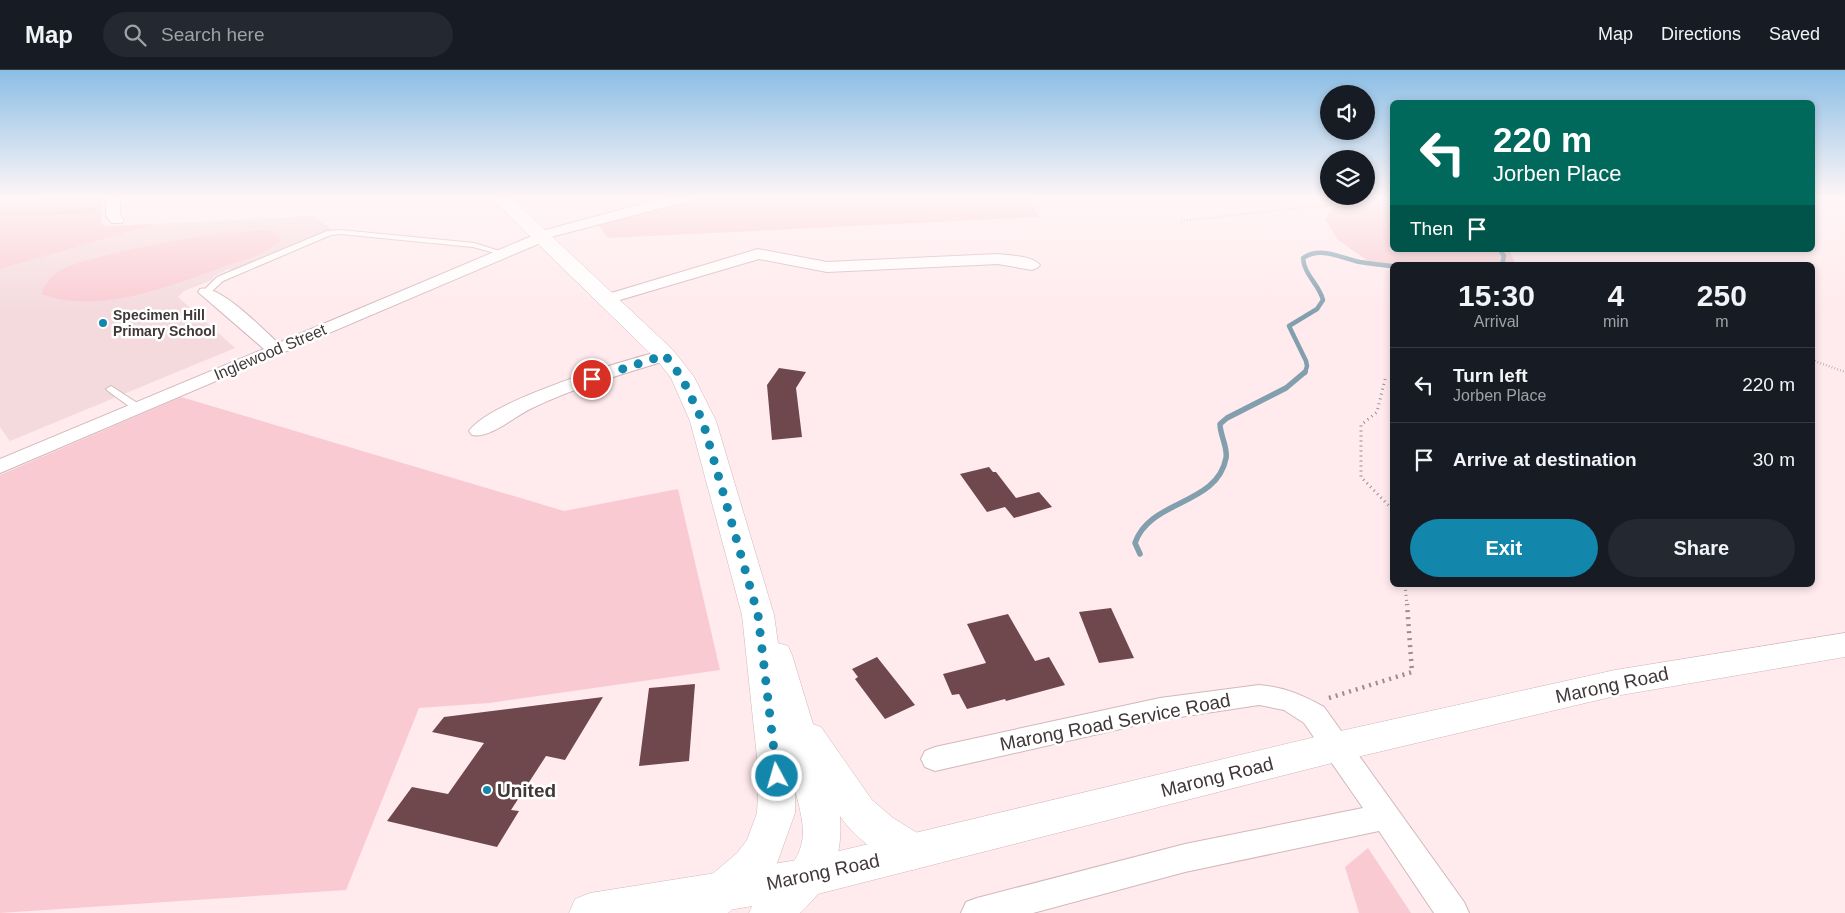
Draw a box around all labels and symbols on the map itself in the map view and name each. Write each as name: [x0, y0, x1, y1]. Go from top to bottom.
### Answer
place label: Specimen Hill Primary School: [113, 307, 216, 339]
marker: Specimen Hill Primary School: [97, 317, 109, 329]
street label: Inglewood Street: [211, 320, 329, 383]
pin: [571, 358, 613, 400]
street label: Marong Road: [1554, 663, 1670, 707]
street label: Marong Road Service Road: [998, 689, 1232, 755]
position arrow: [750, 749, 802, 801]
street label: Marong Road: [1159, 753, 1275, 801]
place label: United: [497, 780, 556, 801]
marker: United: [481, 784, 493, 796]
street label: Marong Road: [765, 850, 881, 894]

